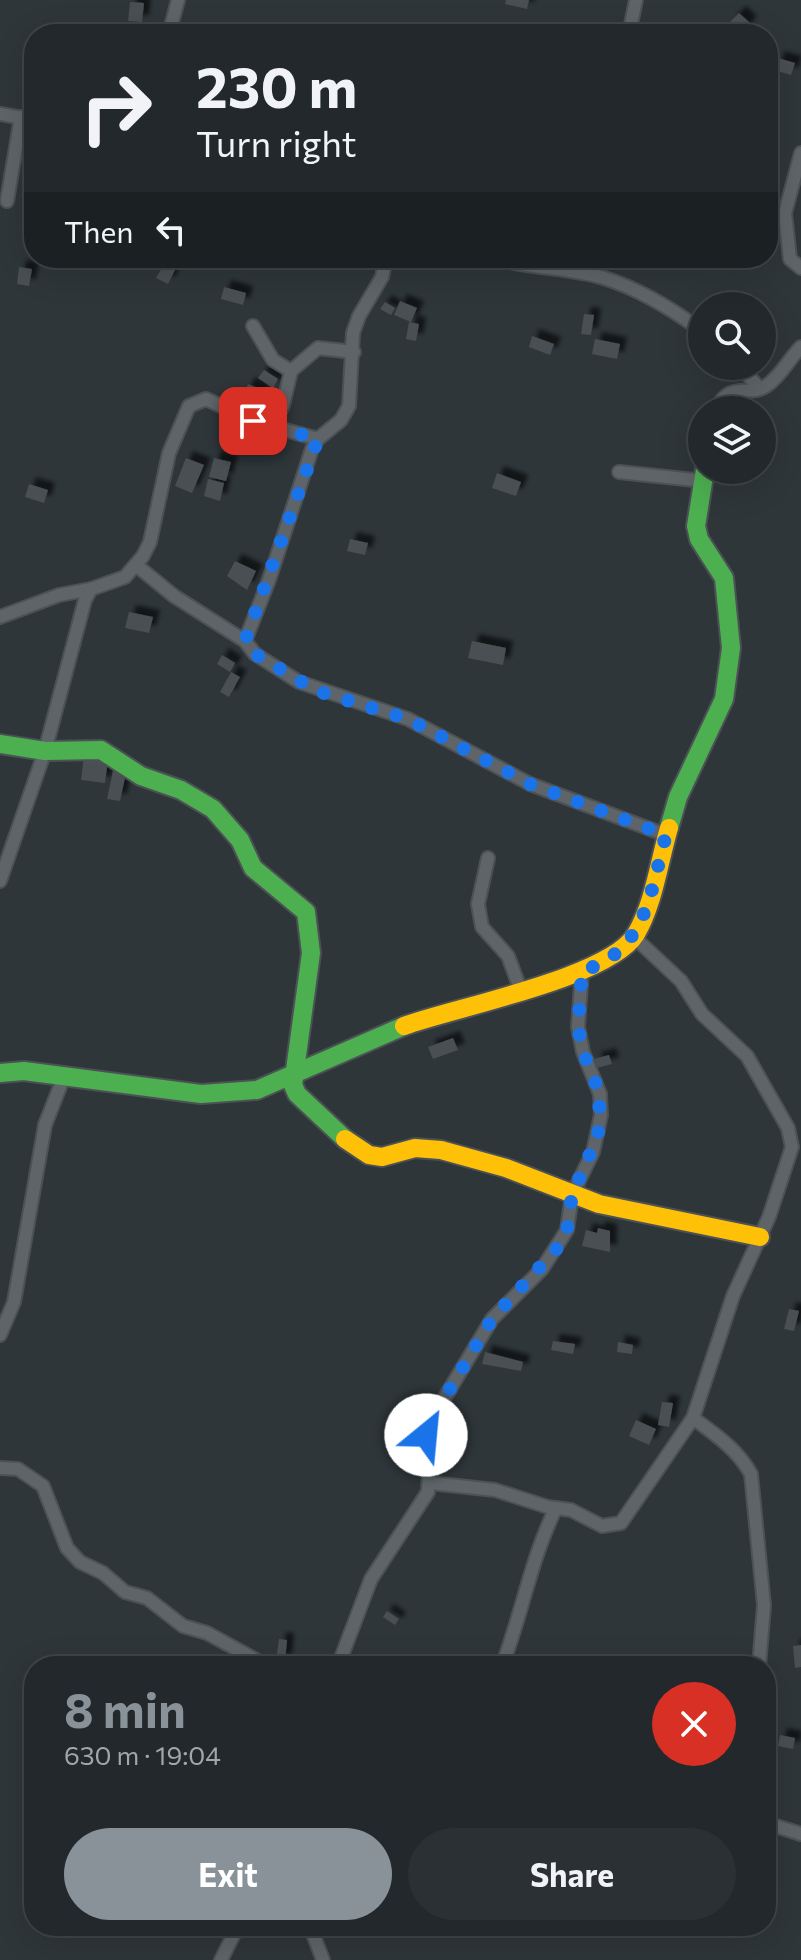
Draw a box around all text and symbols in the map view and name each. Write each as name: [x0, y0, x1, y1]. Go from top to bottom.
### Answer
text: 230 m: [196, 51, 357, 120]
icon: right: [64, 56, 168, 160]
text: Turn right: [196, 120, 357, 164]
icon: left: [149, 208, 193, 252]
text: Then: [64, 212, 133, 249]
map controls: [688, 292, 776, 484]
button: search: [688, 292, 776, 380]
pin: [219, 387, 287, 455]
button: layers: [688, 396, 776, 484]
icon: arrive: [231, 399, 275, 443]
position arrow: [384, 1393, 468, 1477]
text: 8 min: [64, 1679, 186, 1738]
button: close: [652, 1682, 736, 1766]
text: 630 m · 19:04: [64, 1739, 221, 1770]
button: Exit: [64, 1828, 392, 1920]
button: Share: [408, 1828, 736, 1920]

